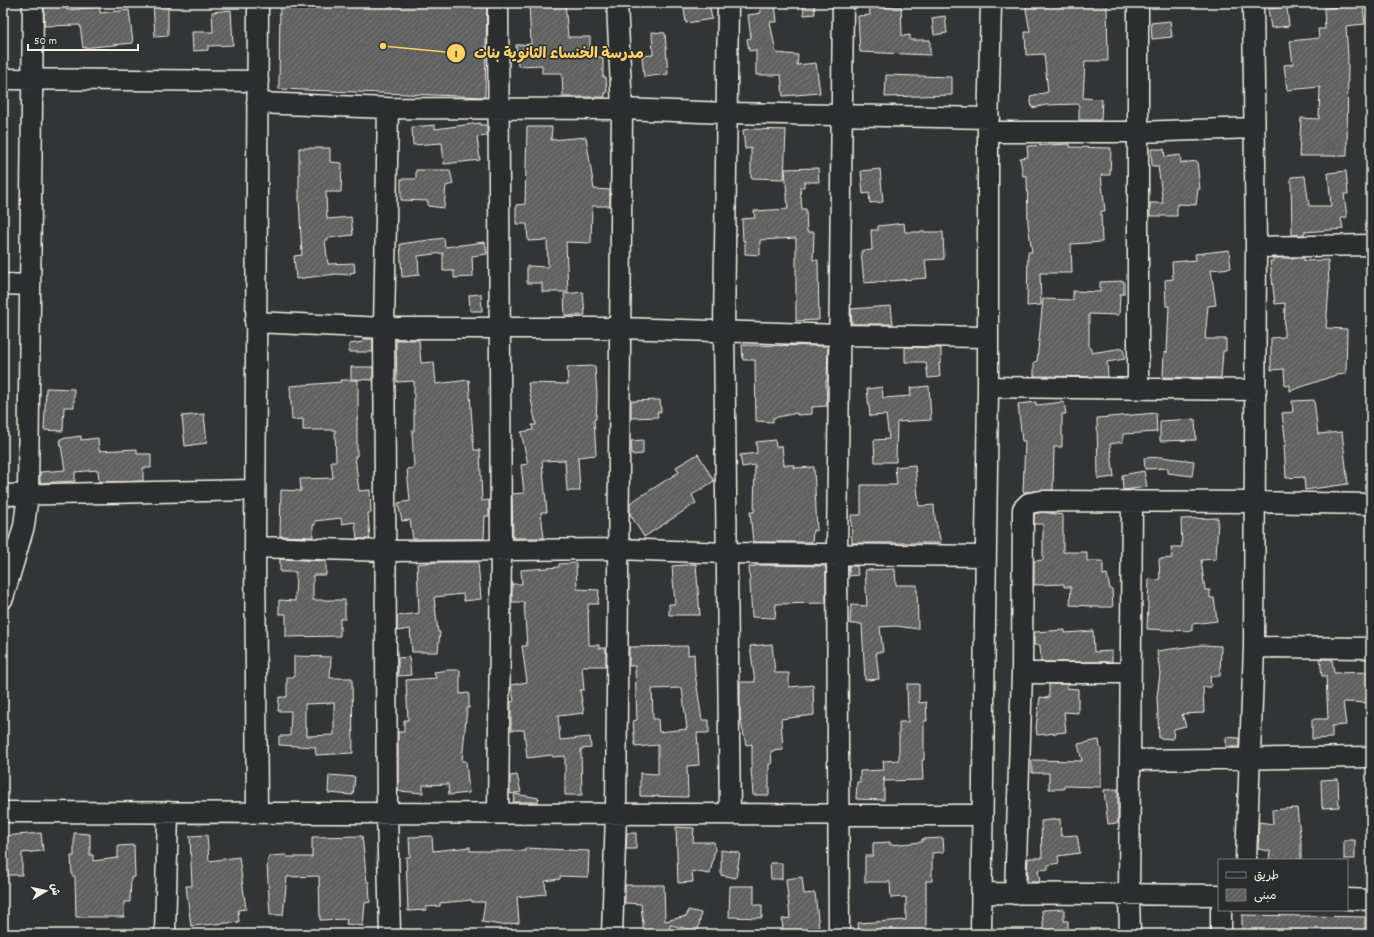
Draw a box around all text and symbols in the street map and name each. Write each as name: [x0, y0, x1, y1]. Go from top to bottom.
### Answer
scale bar: [28, 26, 138, 52]
text: 50 m: [34, 33, 57, 50]
callout: مدرسة الخنساء الثانوية بنات: [446, 39, 652, 66]
text: مدرسة الخنساء الثانوية بنات: [474, 44, 644, 66]
text: 1: [455, 46, 458, 63]
legend: [1218, 859, 1348, 911]
text: طريق: [1254, 868, 1279, 885]
north arrow: [26, 871, 66, 911]
text: ش: [45, 883, 63, 897]
text: مبنى: [1254, 888, 1277, 905]

